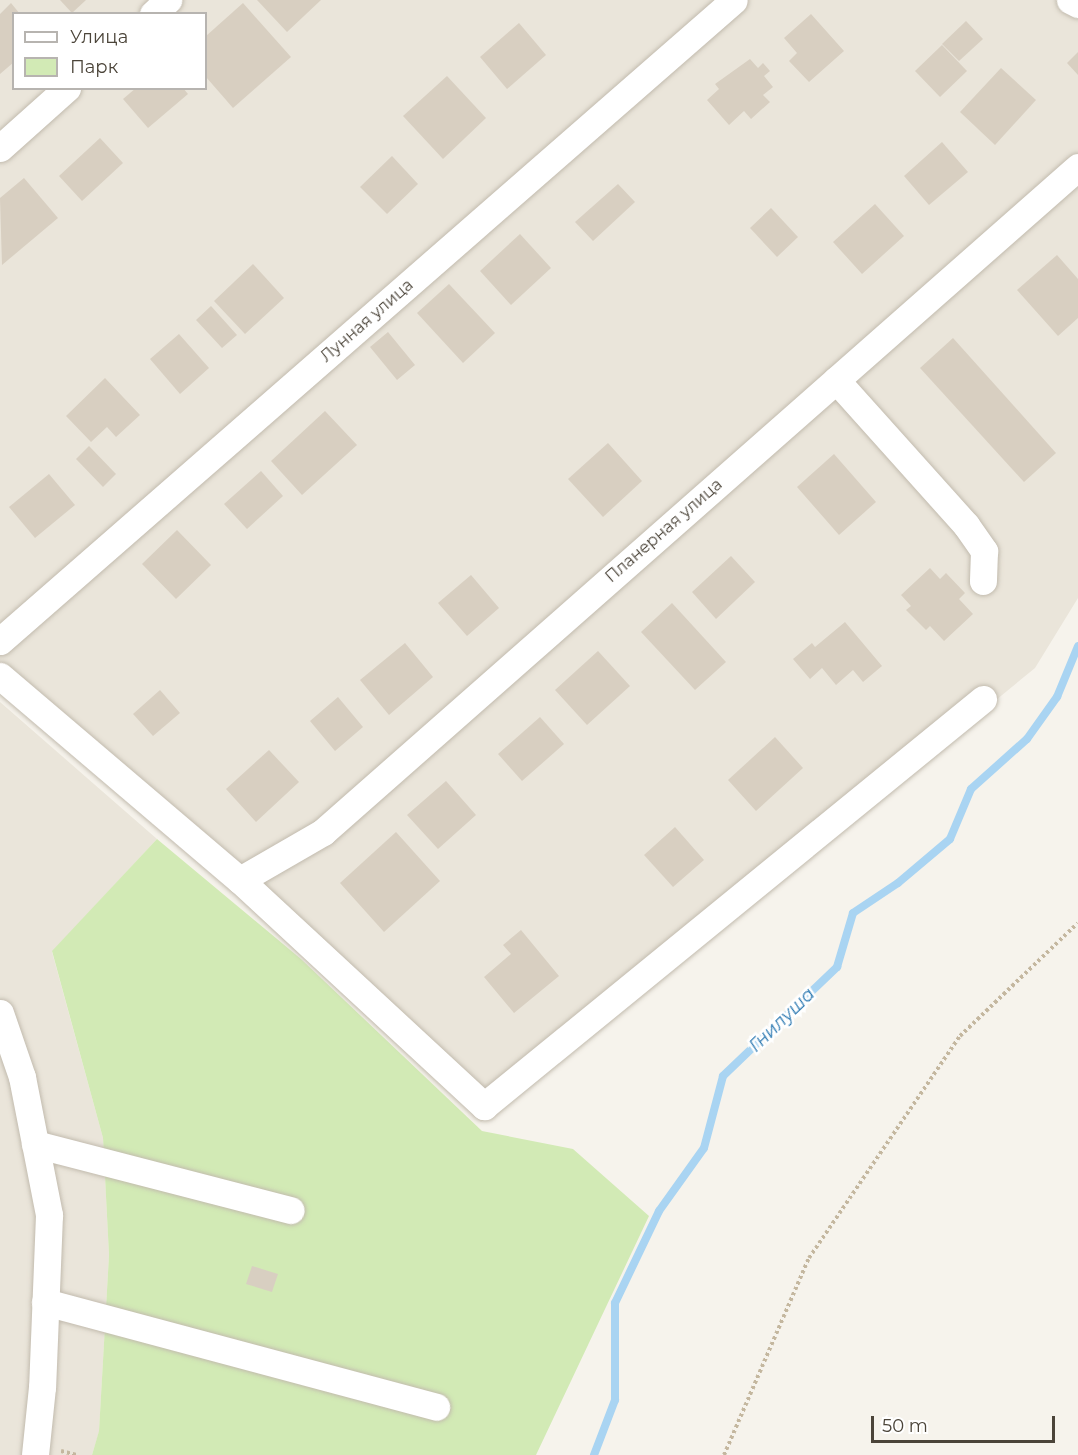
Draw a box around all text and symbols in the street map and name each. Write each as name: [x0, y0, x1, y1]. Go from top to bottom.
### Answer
legend: [12, 12, 207, 90]
text: Улица: [70, 26, 128, 48]
text: Парк: [70, 56, 118, 78]
street label: Лунная улица: [317, 276, 417, 366]
street label: Планерная улица: [602, 475, 726, 587]
water label: Гнилуша: [745, 983, 819, 1057]
scale bar: [874, 1404, 1058, 1442]
text: 50 m: [882, 1415, 928, 1437]

